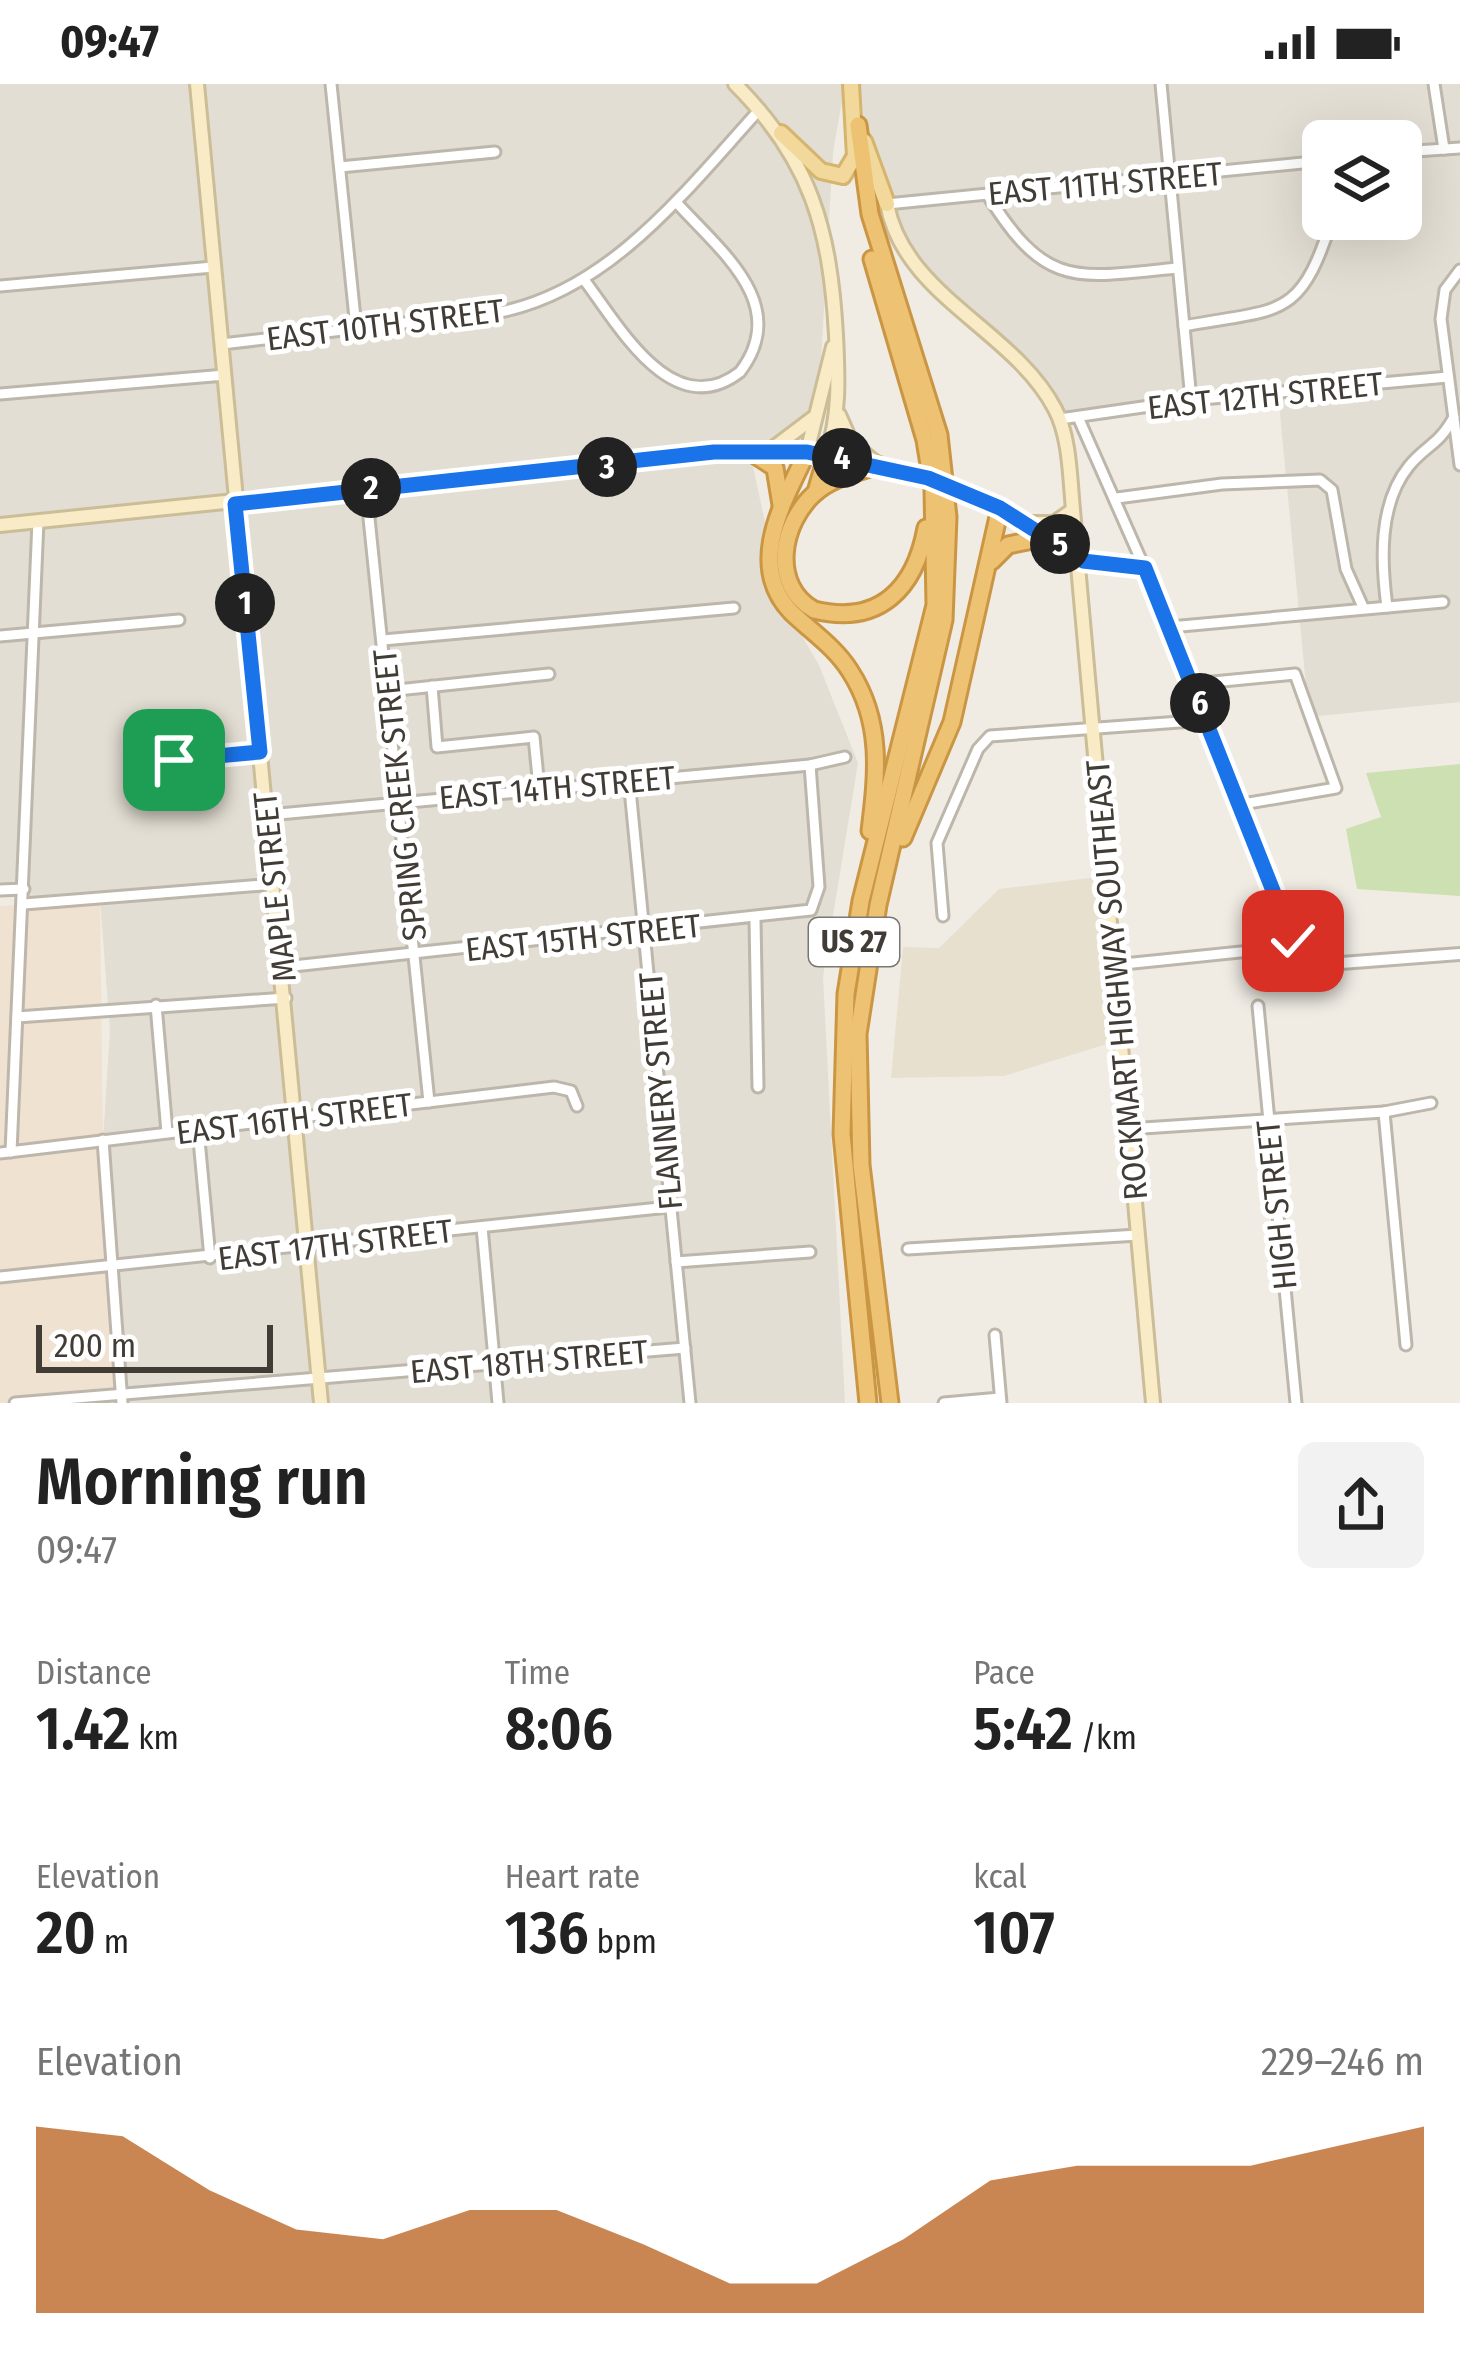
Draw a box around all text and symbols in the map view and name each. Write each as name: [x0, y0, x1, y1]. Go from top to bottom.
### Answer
text: 09:47: [60, 15, 159, 69]
map controls: [1302, 120, 1422, 240]
button: layers: [1302, 120, 1422, 240]
street label: EAST 11TH STREET: [986, 154, 1225, 214]
street label: EAST 10TH STREET: [264, 291, 507, 359]
street label: EAST 12TH STREET: [1145, 364, 1385, 428]
pin: 4: [812, 428, 872, 488]
pin: 3: [577, 437, 637, 497]
text: 4: [834, 438, 850, 478]
text: 3: [599, 447, 615, 487]
pin: 2: [341, 458, 401, 518]
text: 2: [363, 468, 379, 508]
pin: 5: [1030, 514, 1090, 574]
text: 5: [1052, 524, 1068, 564]
pin: 1: [215, 573, 275, 633]
text: 1: [238, 583, 252, 623]
street label: SPRING CREEK STREET: [365, 646, 435, 943]
pin: 6: [1170, 673, 1230, 733]
text: 6: [1191, 683, 1209, 723]
pin: [123, 709, 225, 811]
icon: arrive: [141, 727, 207, 793]
street label: EAST 14TH STREET: [437, 758, 678, 818]
street label: ROCKMART HIGHWAY SOUTHEAST: [1078, 758, 1156, 1202]
street label: MAPLE STREET: [245, 789, 305, 984]
pin: [1242, 890, 1344, 992]
street label: EAST 15TH STREET: [463, 906, 703, 970]
icon: check: [1260, 908, 1326, 974]
road number: US 27: [809, 918, 899, 966]
street label: FLANNERY STREET: [631, 970, 691, 1211]
street label: EAST 16TH STREET: [174, 1085, 415, 1153]
street label: HIGH STREET: [1248, 1117, 1306, 1292]
street label: EAST 17TH STREET: [216, 1211, 455, 1279]
scale bar: [36, 1319, 273, 1372]
text: 200 m: [54, 1326, 136, 1366]
street label: EAST 18TH STREET: [409, 1332, 650, 1392]
text: Morning run: [36, 1442, 368, 1521]
button: share: [1298, 1442, 1424, 1568]
text: 09:47: [36, 1527, 117, 1573]
text: Distance: [36, 1653, 152, 1693]
text: Time: [505, 1653, 570, 1693]
text: Pace: [973, 1653, 1035, 1693]
text: 1.42: [36, 1693, 130, 1765]
text: 8:06: [505, 1693, 613, 1765]
text: 5:42: [973, 1693, 1073, 1765]
text: km: [130, 1718, 179, 1758]
text: /km: [1073, 1718, 1137, 1758]
text: Elevation: [36, 1857, 160, 1897]
text: Heart rate: [505, 1857, 640, 1897]
text: kcal: [973, 1857, 1027, 1897]
text: 20: [36, 1897, 96, 1969]
text: 136: [505, 1897, 589, 1969]
text: 107: [973, 1897, 1055, 1969]
text: m: [96, 1922, 129, 1962]
text: bpm: [589, 1922, 657, 1962]
text: Elevation: [36, 2039, 183, 2085]
text: 229–246 m: [1261, 2039, 1424, 2085]

